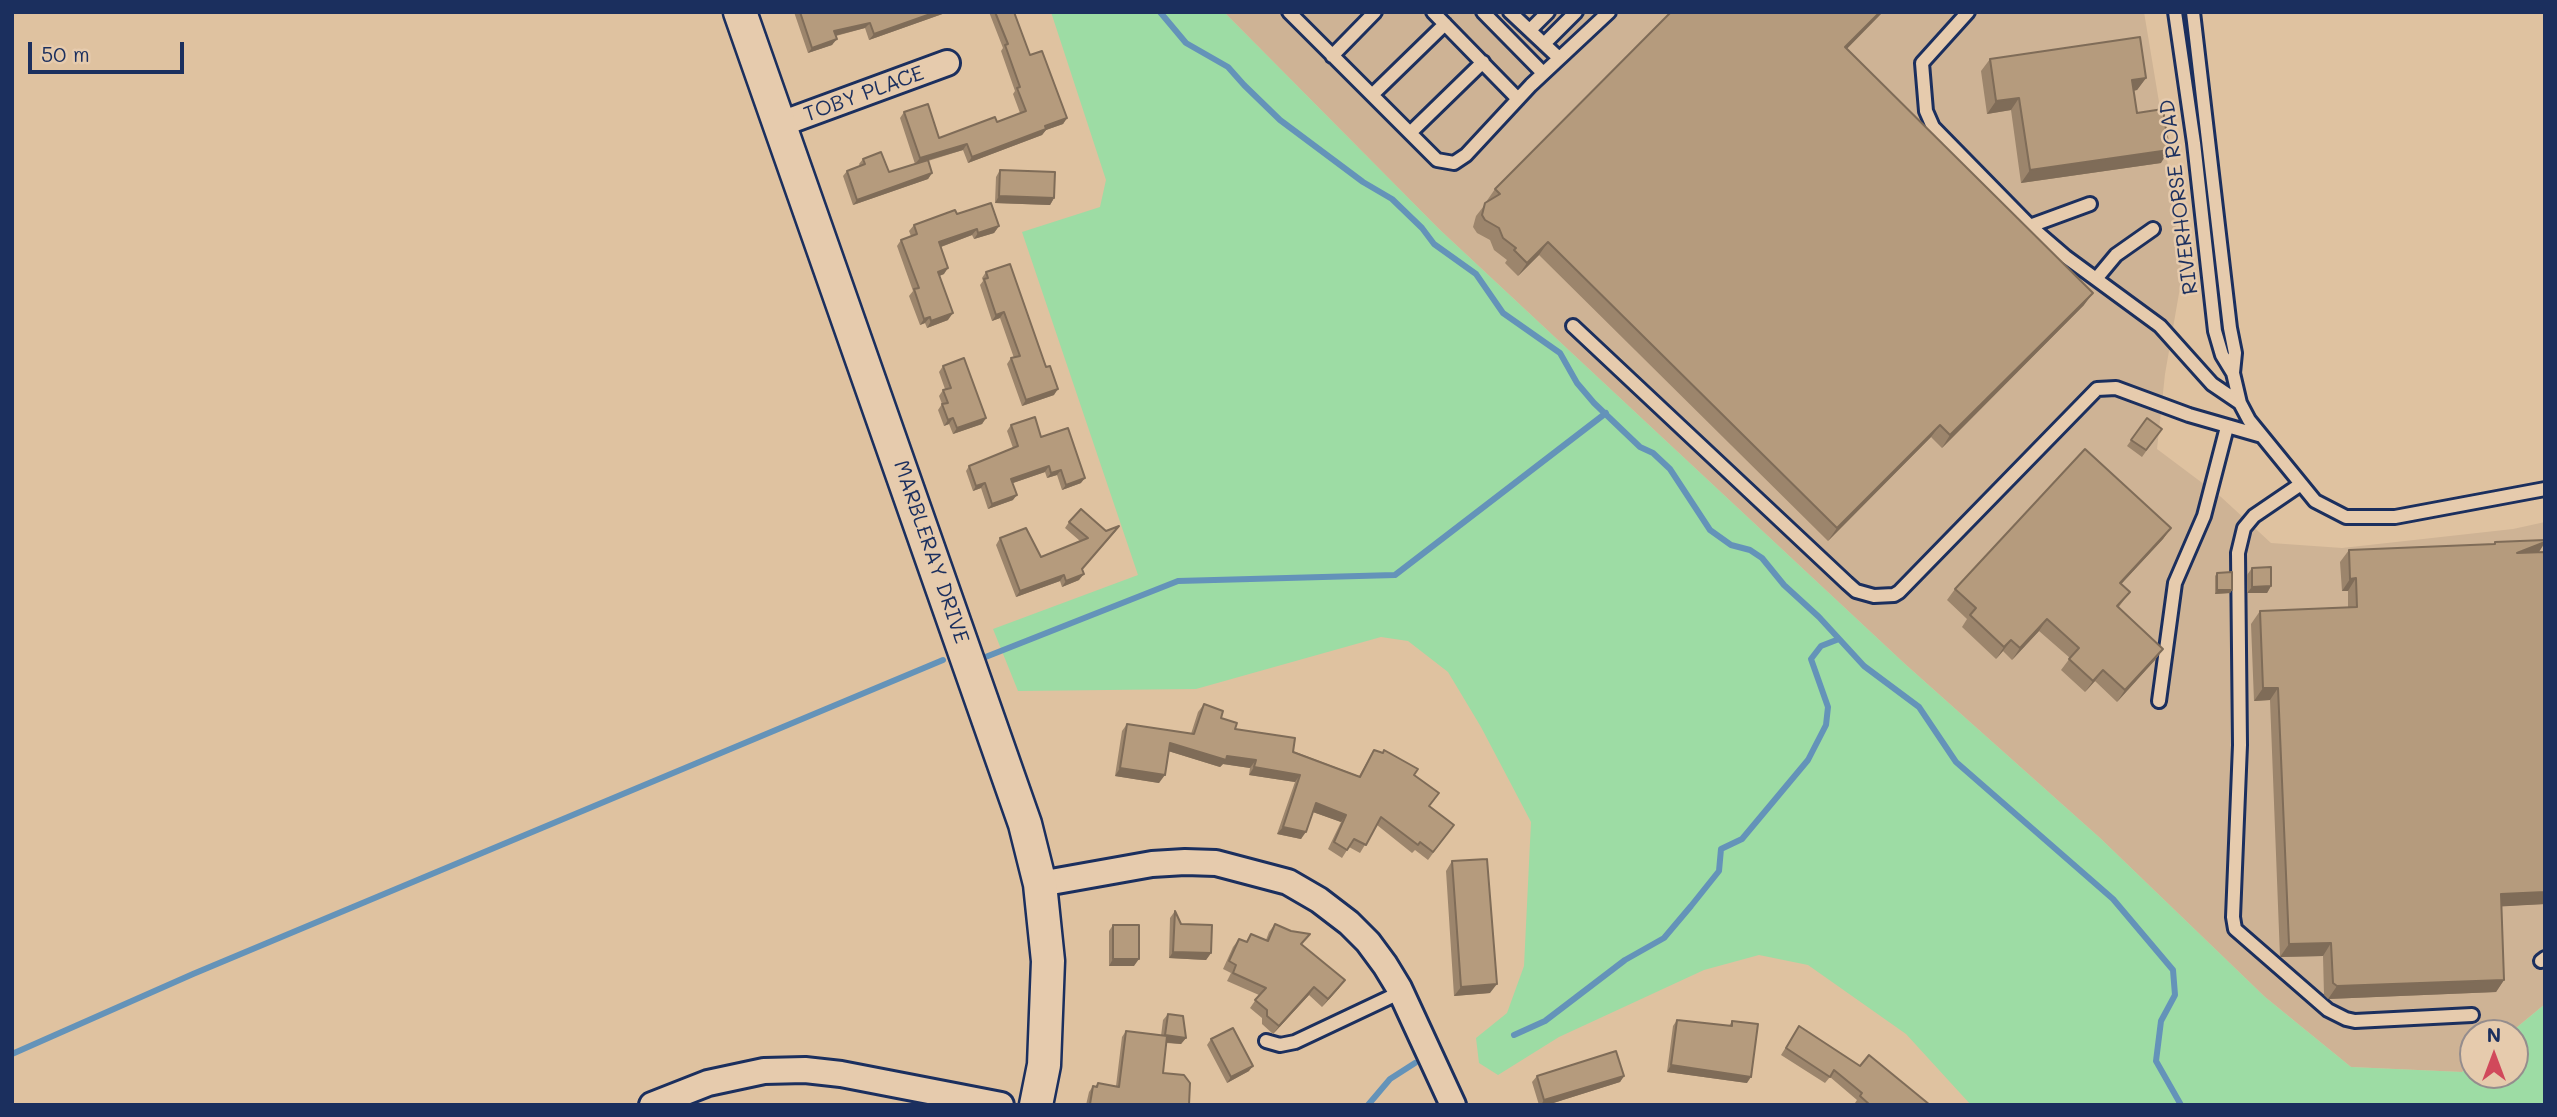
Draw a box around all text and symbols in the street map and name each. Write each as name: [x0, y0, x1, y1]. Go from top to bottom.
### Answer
scale bar: [32, 28, 187, 72]
text: 50 m: [41, 40, 90, 67]
street label: TOBY PLACE: [800, 61, 928, 127]
street label: RIVERHORSE ROAD: [2155, 98, 2203, 296]
street label: MARBLERAY DRIVE: [888, 457, 974, 647]
north arrow: [2459, 1019, 2529, 1089]
text: N: [2487, 1022, 2501, 1047]

